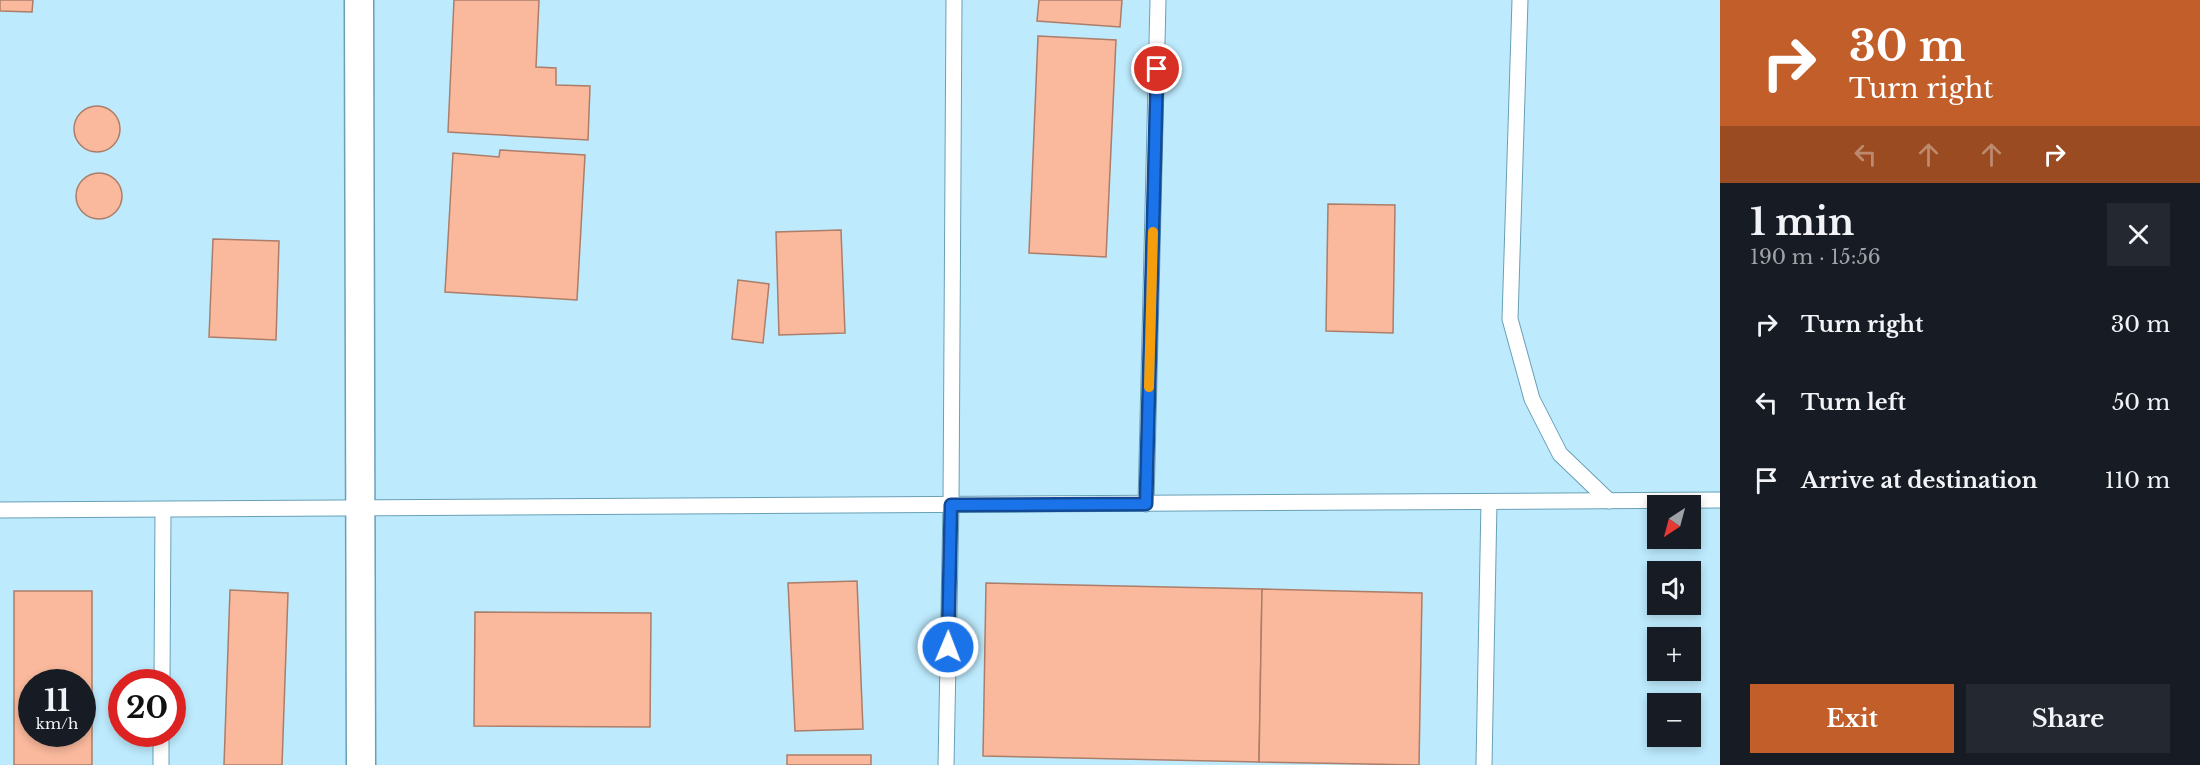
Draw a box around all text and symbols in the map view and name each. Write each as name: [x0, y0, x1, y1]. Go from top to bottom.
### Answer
text: 30 m: [1849, 20, 1965, 72]
icon: right: [1750, 24, 1828, 102]
pin: [1131, 43, 1182, 94]
icon: arrive: [1140, 52, 1173, 85]
text: Turn right: [1849, 72, 1993, 105]
icon: left: [1849, 138, 1882, 171]
icon: ahead: [1912, 138, 1945, 171]
icon: ahead: [1975, 138, 2008, 171]
icon: right: [2038, 138, 2071, 171]
text: 1 min: [1750, 200, 1854, 245]
button: close: [2107, 203, 2170, 266]
text: 190 m · 15:56: [1750, 245, 1881, 269]
icon: right: [1750, 308, 1783, 341]
text: Turn right: [1801, 311, 1923, 338]
text: 30 m: [2111, 311, 2170, 338]
icon: left: [1750, 386, 1783, 419]
text: Turn left: [1801, 389, 1906, 416]
text: 50 m: [2112, 389, 2170, 416]
icon: arrive: [1750, 464, 1783, 497]
text: Arrive at destination: [1801, 467, 2038, 494]
text: 110 m: [2105, 467, 2170, 494]
north arrow: [1647, 495, 1701, 549]
map controls: [1647, 495, 1701, 747]
button: sound: [1647, 561, 1701, 615]
position arrow: [916, 615, 980, 679]
button: +: [1647, 627, 1701, 681]
speed limit sign: 20: [108, 669, 186, 747]
text: 11: [44, 682, 70, 719]
button: Exit: [1750, 684, 1954, 753]
button: Share: [1966, 684, 2170, 753]
button: −: [1647, 693, 1701, 747]
text: km/h: [36, 714, 78, 733]

